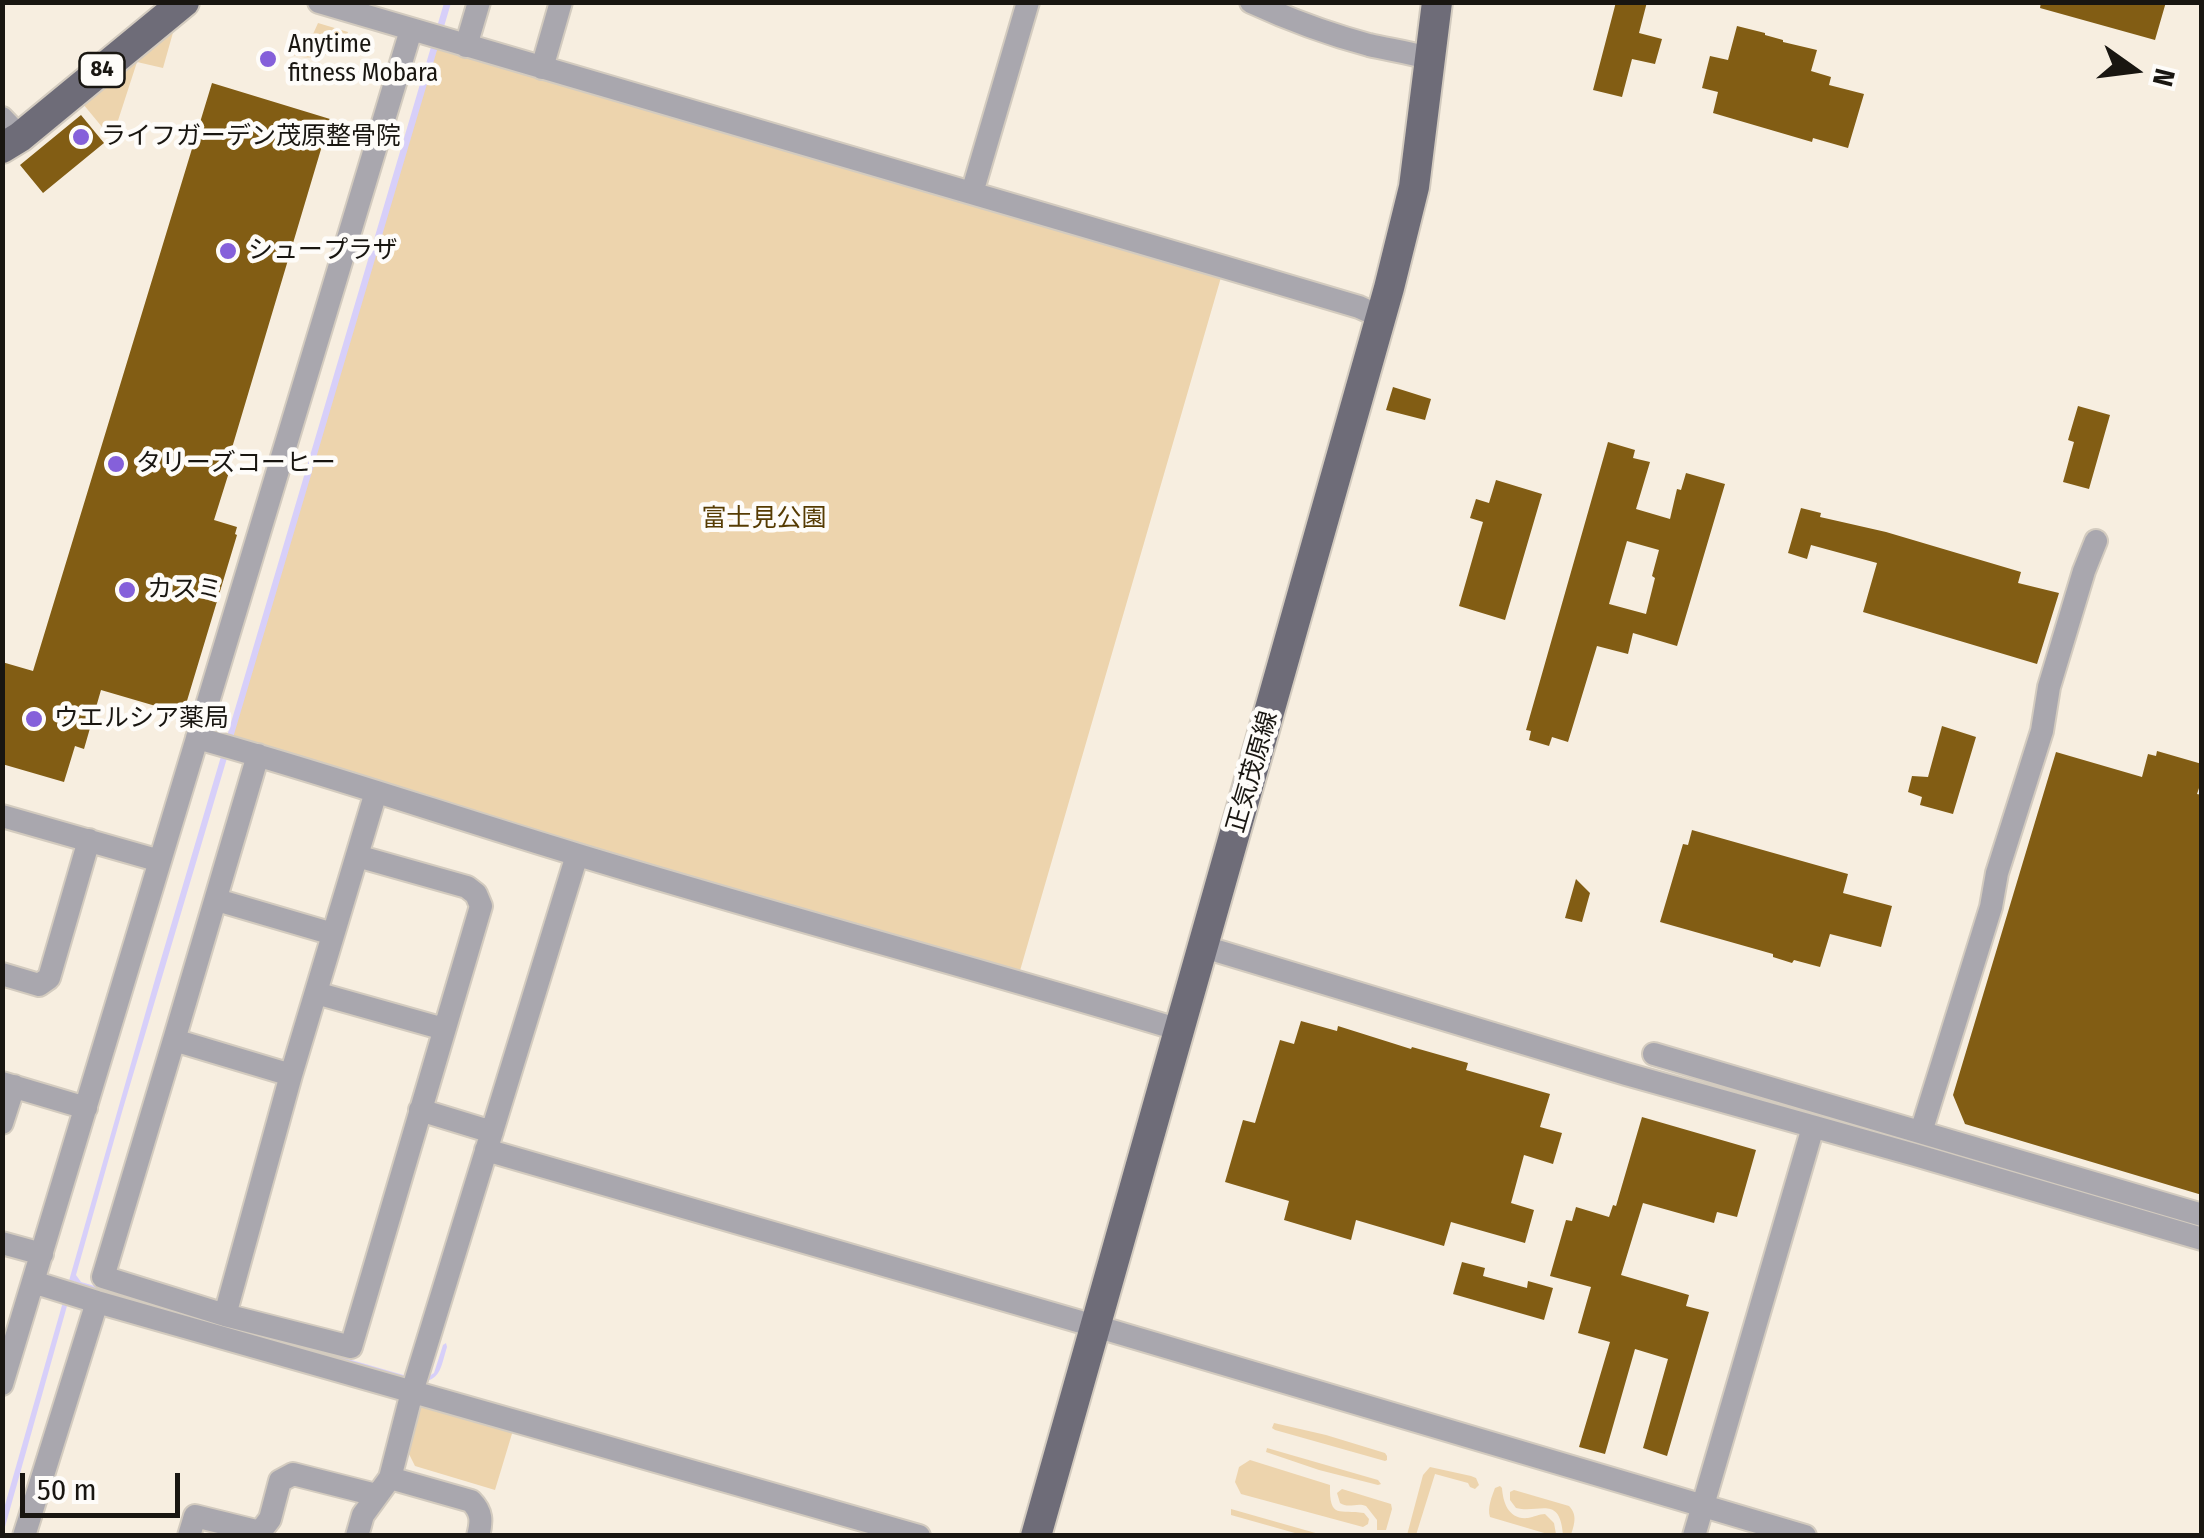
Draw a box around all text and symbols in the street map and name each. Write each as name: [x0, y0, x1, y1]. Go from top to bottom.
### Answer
north arrow: [2084, 20, 2184, 120]
place label: Anytime fitness Mobara: [288, 30, 438, 89]
marker: Anytime fitness Mobara: [257, 48, 279, 70]
road number: 84: [80, 53, 124, 87]
text: N: [2146, 65, 2182, 90]
place label: ライフガーデン茂原整骨院: [101, 122, 401, 152]
marker: ライフガーデン茂原整骨院: [70, 126, 92, 148]
place label: シュープラザ: [248, 236, 398, 266]
marker: シュープラザ: [217, 240, 239, 262]
place label: タリーズコーヒー: [136, 449, 336, 479]
marker: タリーズコーヒー: [105, 453, 127, 475]
park label: 富士見公園: [702, 504, 826, 534]
place label: カスミ: [147, 575, 222, 605]
marker: カスミ: [116, 579, 138, 601]
place label: ウエルシア薬局: [54, 704, 229, 734]
marker: ウエルシア薬局: [23, 708, 45, 730]
street label: 正気茂原線: [1221, 708, 1285, 836]
scale bar: [25, 1453, 185, 1515]
text: 50 m: [37, 1472, 97, 1508]

